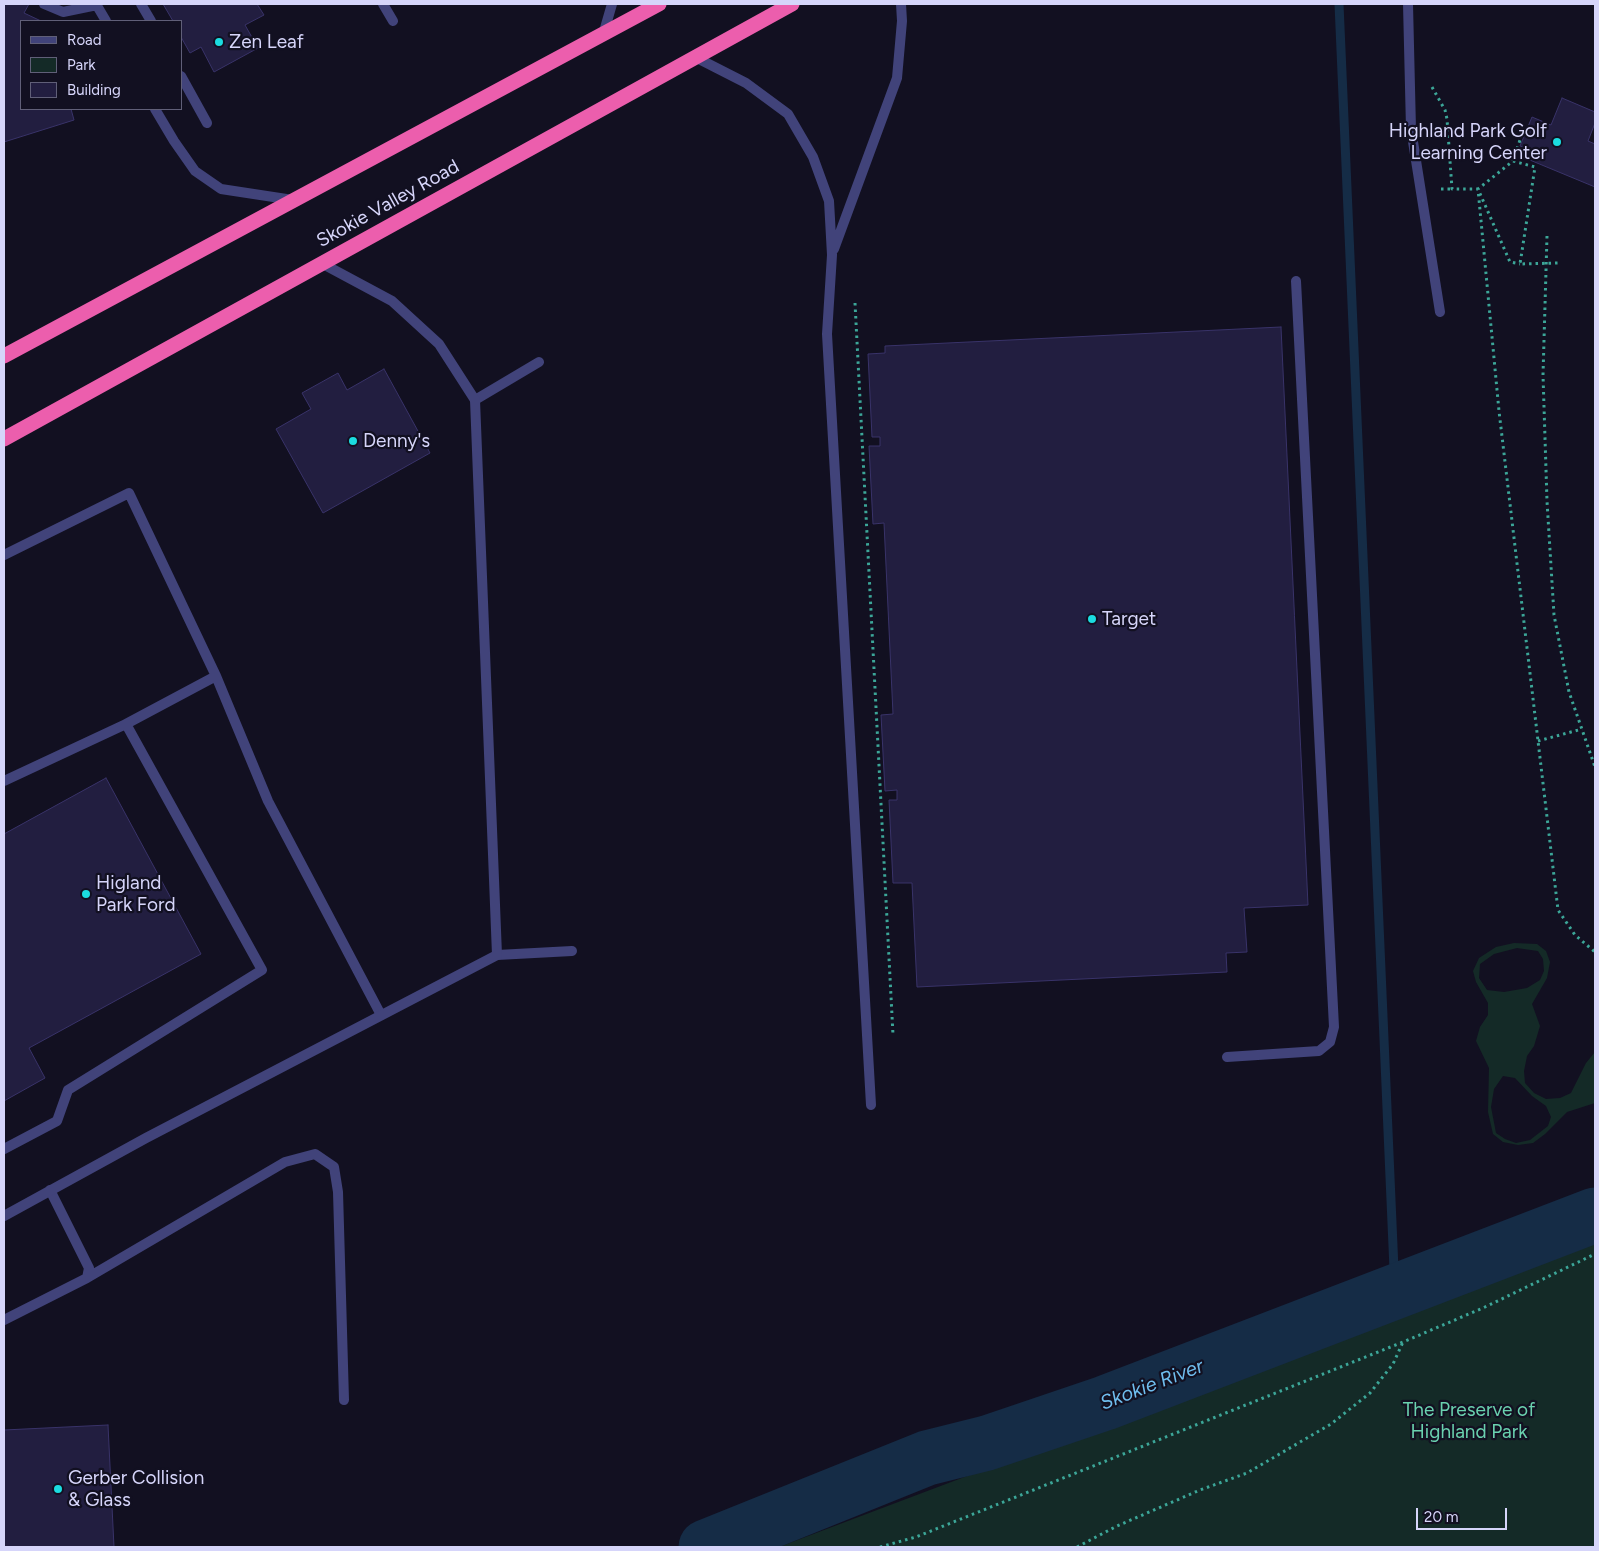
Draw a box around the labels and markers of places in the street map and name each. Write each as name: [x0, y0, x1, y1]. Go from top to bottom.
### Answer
place label: Zen Leaf: [229, 31, 304, 53]
marker: Zen Leaf: [213, 36, 225, 48]
place label: Highland Park Golf Learning Center: [1389, 120, 1547, 164]
marker: Highland Park Golf Learning Center: [1551, 136, 1563, 148]
place label: Denny's: [363, 430, 430, 452]
marker: Denny's: [347, 435, 359, 447]
place label: Target: [1102, 608, 1156, 630]
marker: Target: [1086, 613, 1098, 625]
place label: Higland Park Ford: [96, 872, 176, 916]
marker: Higland Park Ford: [80, 888, 92, 900]
place label: Gerber Collision & Glass: [68, 1467, 204, 1511]
marker: Gerber Collision & Glass: [52, 1483, 64, 1495]

